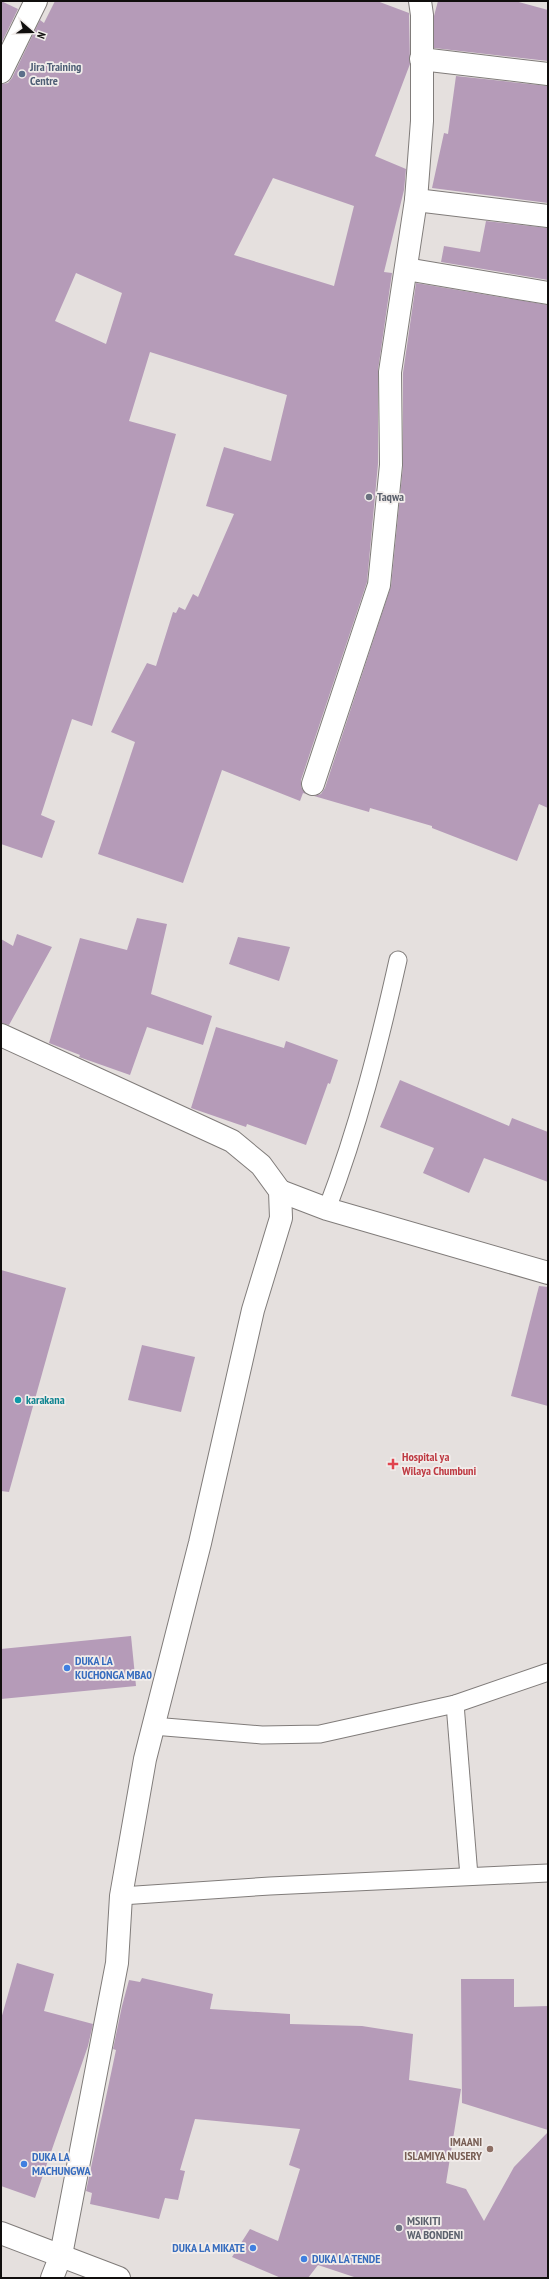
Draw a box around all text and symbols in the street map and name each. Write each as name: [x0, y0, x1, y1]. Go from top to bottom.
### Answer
north arrow: [12, 12, 52, 52]
text: N: [34, 30, 49, 41]
place label: Jira Training Centre: [29, 59, 81, 88]
marker: Jira Training Centre: [17, 69, 27, 79]
place label: Taqwa: [377, 489, 404, 504]
marker: Taqwa: [364, 492, 374, 502]
place label: karakana: [26, 1392, 65, 1407]
marker: karakana: [13, 1395, 23, 1405]
place label: Hospital ya Wilaya Chumbuni: [401, 1449, 476, 1478]
marker: Hospital ya Wilaya Chumbuni: [387, 1458, 399, 1470]
place label: DUKA LA KUCHONGA MBA0: [75, 1653, 152, 1682]
marker: DUKA LA KUCHONGA MBA0: [62, 1663, 72, 1673]
place label: IMAANI ISLAMIYA NUSERY: [404, 2134, 482, 2163]
marker: IMAANI ISLAMIYA NUSERY: [485, 2144, 495, 2154]
place label: DUKA LA MACHUNGWA: [32, 2149, 91, 2178]
marker: DUKA LA MACHUNGWA: [19, 2159, 29, 2169]
place label: MSIKITI WA BONDENI: [406, 2213, 463, 2242]
marker: MSIKITI WA BONDENI: [394, 2223, 404, 2233]
place label: DUKA LA MIKATE: [172, 2240, 245, 2255]
marker: DUKA LA MIKATE: [248, 2243, 258, 2253]
place label: DUKA LA TENDE: [312, 2251, 380, 2266]
marker: DUKA LA TENDE: [299, 2254, 309, 2264]

